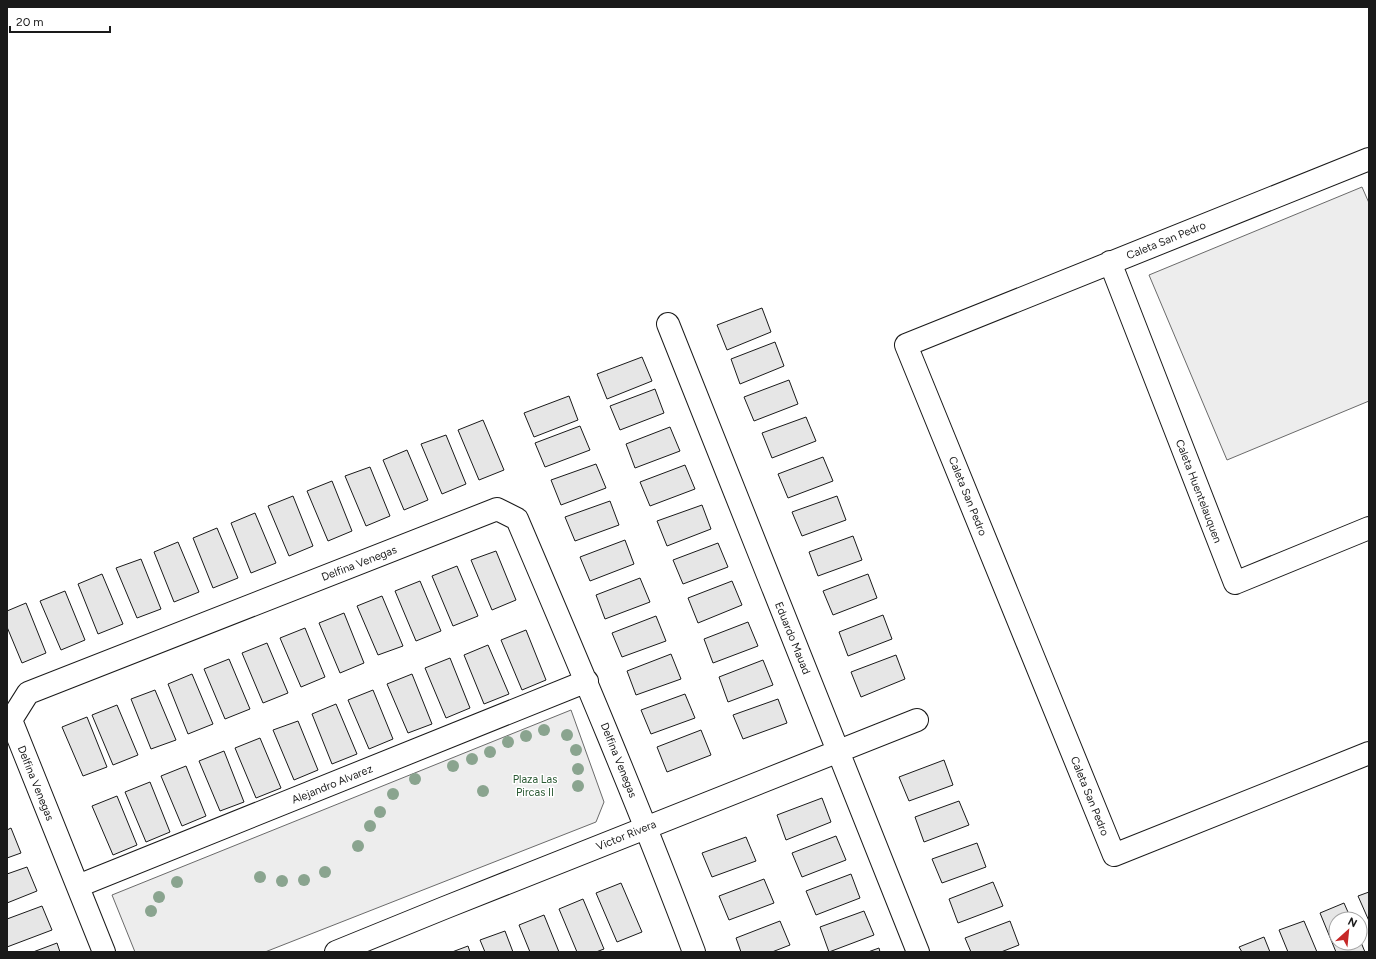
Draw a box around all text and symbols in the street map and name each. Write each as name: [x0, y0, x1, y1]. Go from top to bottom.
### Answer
scale bar: [10, 8, 110, 34]
text: 20 m: [16, 15, 44, 29]
street label: Caleta San Pedro: [1125, 219, 1208, 262]
street label: Caleta Huentelauquen: [1173, 438, 1224, 545]
street label: Caleta San Pedro: [946, 455, 989, 538]
street label: Delfina Venegas: [320, 543, 399, 584]
street label: Eduardo Mauad: [772, 600, 813, 676]
street label: Delfina Venegas: [598, 721, 639, 800]
street label: Delfina Venegas: [15, 744, 56, 823]
street label: Caleta San Pedro: [1068, 755, 1111, 838]
street label: Alejandro Alvarez: [290, 762, 375, 807]
park label: Plaza Las Pircas II: [513, 773, 557, 799]
street label: Victor Rivera: [594, 818, 658, 853]
north arrow: [1328, 911, 1368, 951]
text: N: [1346, 915, 1359, 930]

